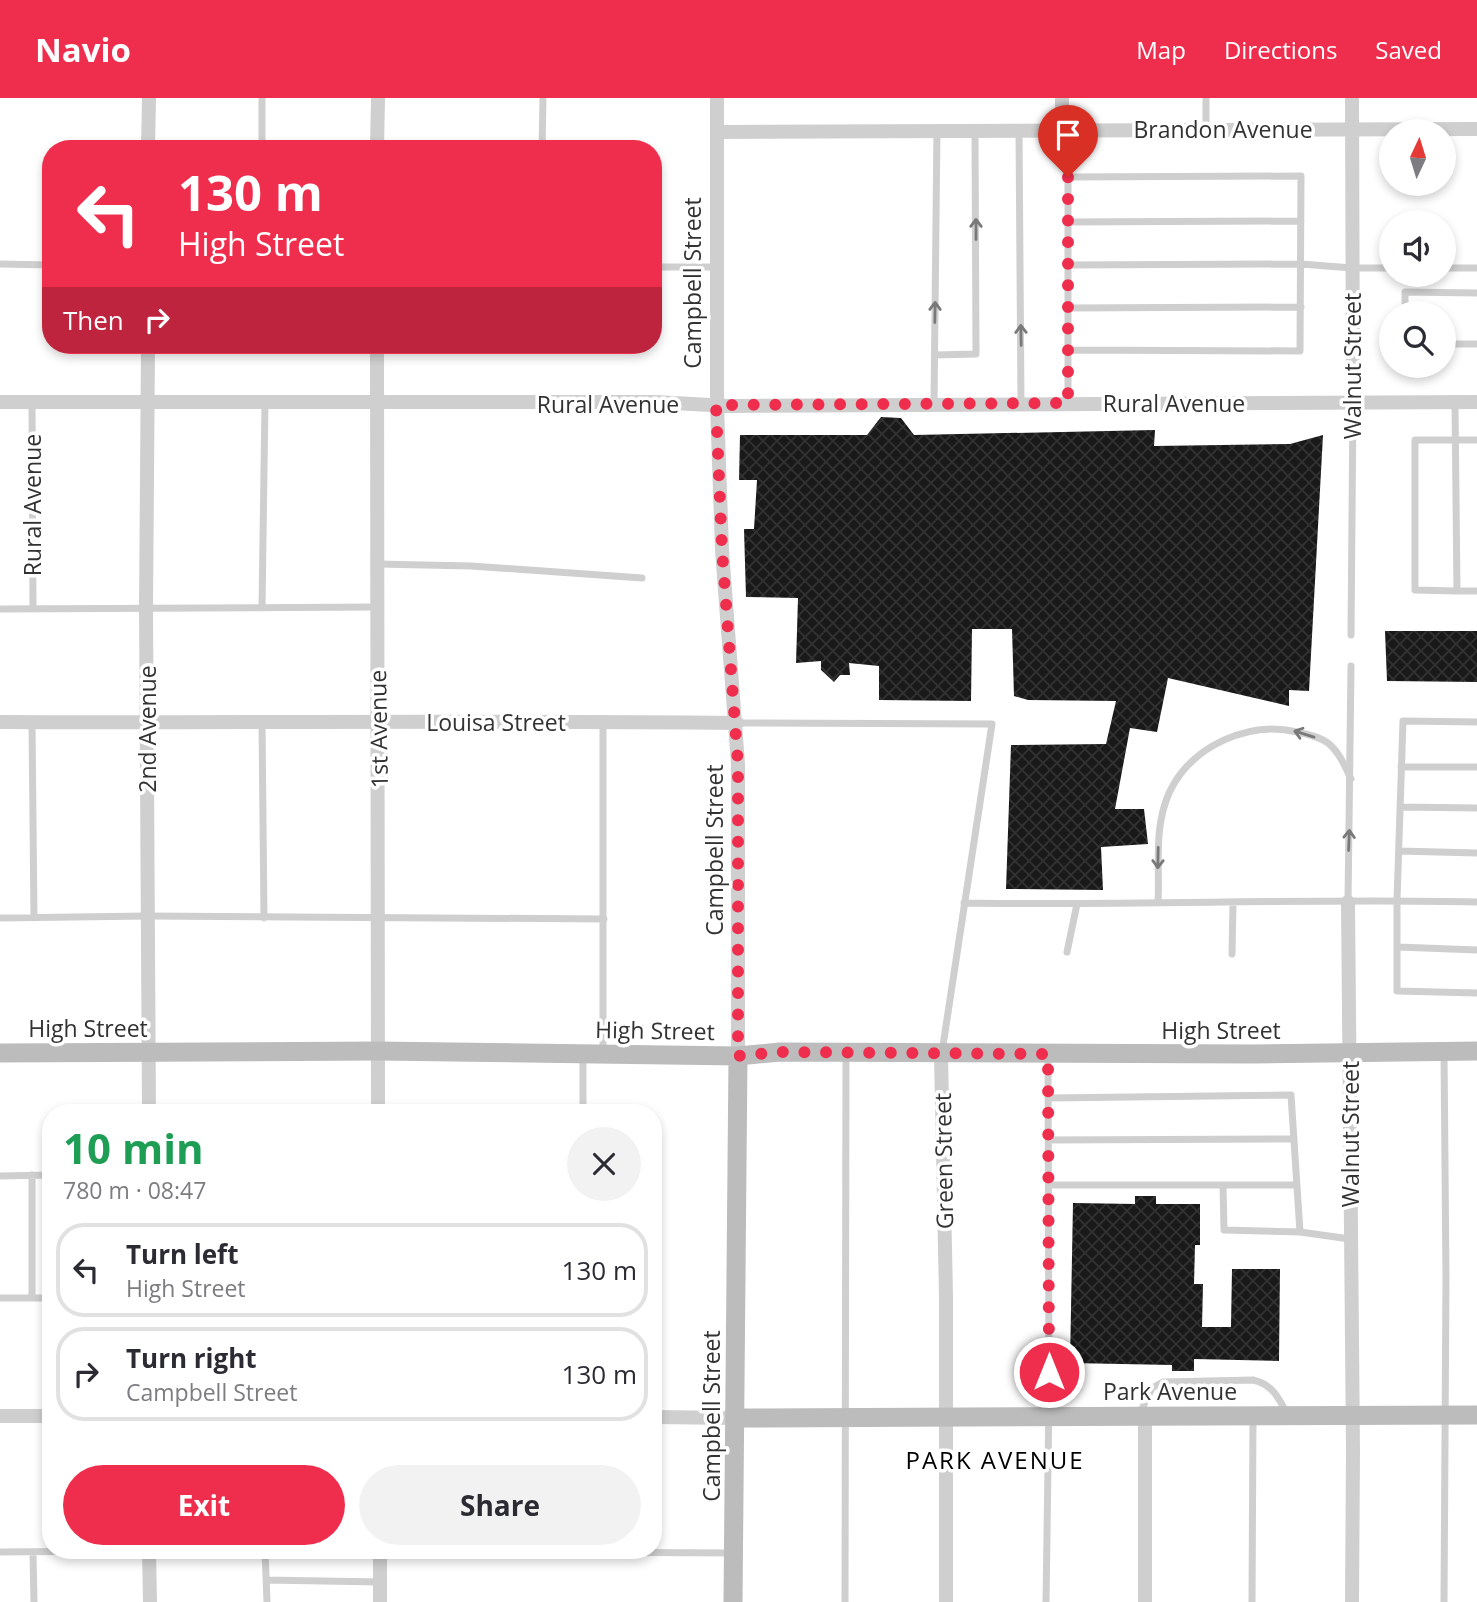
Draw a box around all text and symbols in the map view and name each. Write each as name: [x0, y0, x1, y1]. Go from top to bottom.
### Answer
text: Navio: [35, 27, 131, 72]
text: Map: [1136, 33, 1186, 66]
text: Directions: [1224, 33, 1337, 66]
text: Saved: [1375, 33, 1442, 66]
pin: [1038, 105, 1098, 177]
street label: Brandon Avenue: [1133, 113, 1313, 145]
icon: arrive: [1049, 116, 1087, 154]
north arrow: [1379, 119, 1456, 196]
map controls: [1379, 119, 1456, 378]
text: 130 m: [178, 159, 323, 225]
icon: left: [63, 168, 154, 259]
street label: Campbell Street: [676, 197, 708, 369]
button: sound: [1379, 210, 1456, 287]
one-way arrow: [969, 218, 983, 241]
text: High Street: [178, 222, 344, 265]
street label: Walnut Street: [1336, 293, 1368, 439]
one-way arrow: [929, 300, 942, 323]
icon: right: [138, 301, 176, 339]
button: search: [1379, 301, 1456, 378]
text: Then: [63, 302, 124, 338]
one-way arrow: [1014, 324, 1028, 347]
street label: Rural Avenue: [1103, 387, 1245, 419]
street label: Rural Avenue: [537, 388, 679, 420]
street label: Rural Avenue: [16, 434, 48, 576]
street label: 2nd Avenue: [131, 665, 163, 793]
street label: 1st Avenue: [361, 670, 395, 788]
street label: Louisa Street: [426, 706, 566, 738]
one-way arrow: [1294, 727, 1316, 740]
street label: Campbell Street: [698, 764, 730, 936]
one-way arrow: [1343, 829, 1356, 852]
one-way arrow: [1151, 847, 1165, 870]
street label: High Street: [28, 1012, 148, 1044]
street label: High Street: [595, 1013, 715, 1047]
street label: High Street: [1161, 1014, 1281, 1046]
street label: Walnut Street: [1334, 1061, 1366, 1207]
street label: Green Street: [926, 1093, 960, 1229]
text: 10 min: [63, 1119, 204, 1176]
button: close: [567, 1127, 641, 1201]
text: 780 m · 08:47: [63, 1174, 206, 1206]
text: Turn left: [126, 1236, 238, 1272]
icon: left: [67, 1251, 105, 1289]
text: 130 m: [562, 1252, 637, 1288]
text: High Street: [126, 1272, 246, 1304]
street label: Campbell Street: [695, 1330, 727, 1502]
position arrow: [1012, 1335, 1086, 1409]
text: Turn right: [126, 1340, 257, 1376]
icon: right: [67, 1355, 105, 1393]
text: 130 m: [562, 1356, 637, 1392]
street label: Park Avenue: [1103, 1375, 1237, 1407]
text: Campbell Street: [126, 1376, 297, 1408]
district label: PARK AVENUE: [905, 1443, 1085, 1476]
button: Exit: [63, 1465, 345, 1545]
button: Share: [359, 1465, 641, 1545]

